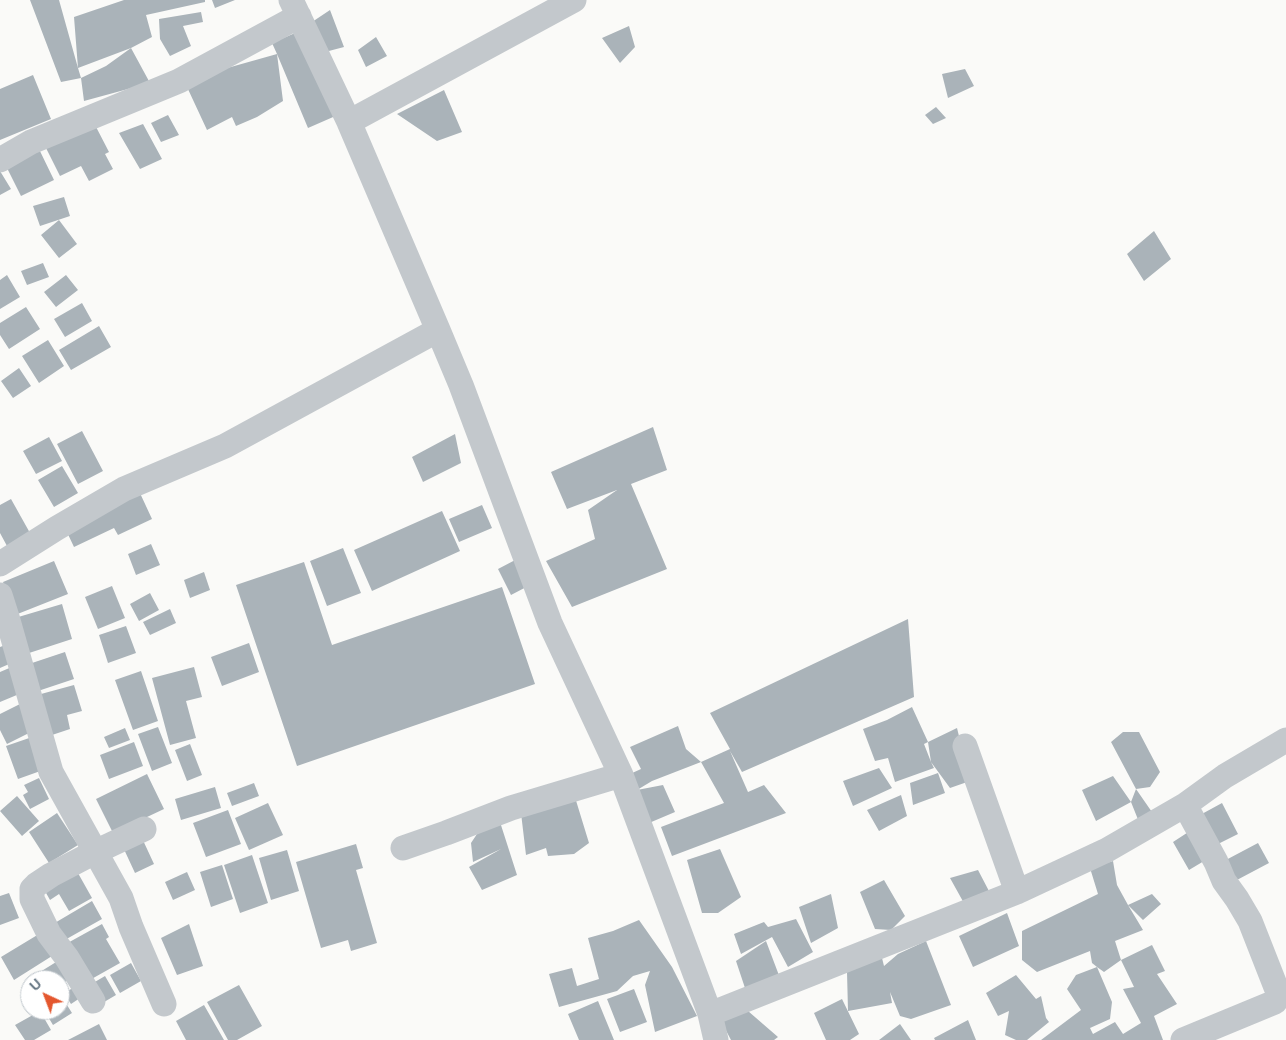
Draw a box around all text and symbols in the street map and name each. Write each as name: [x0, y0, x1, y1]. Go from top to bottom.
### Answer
north arrow: [20, 970, 70, 1020]
text: U: [26, 975, 45, 994]

